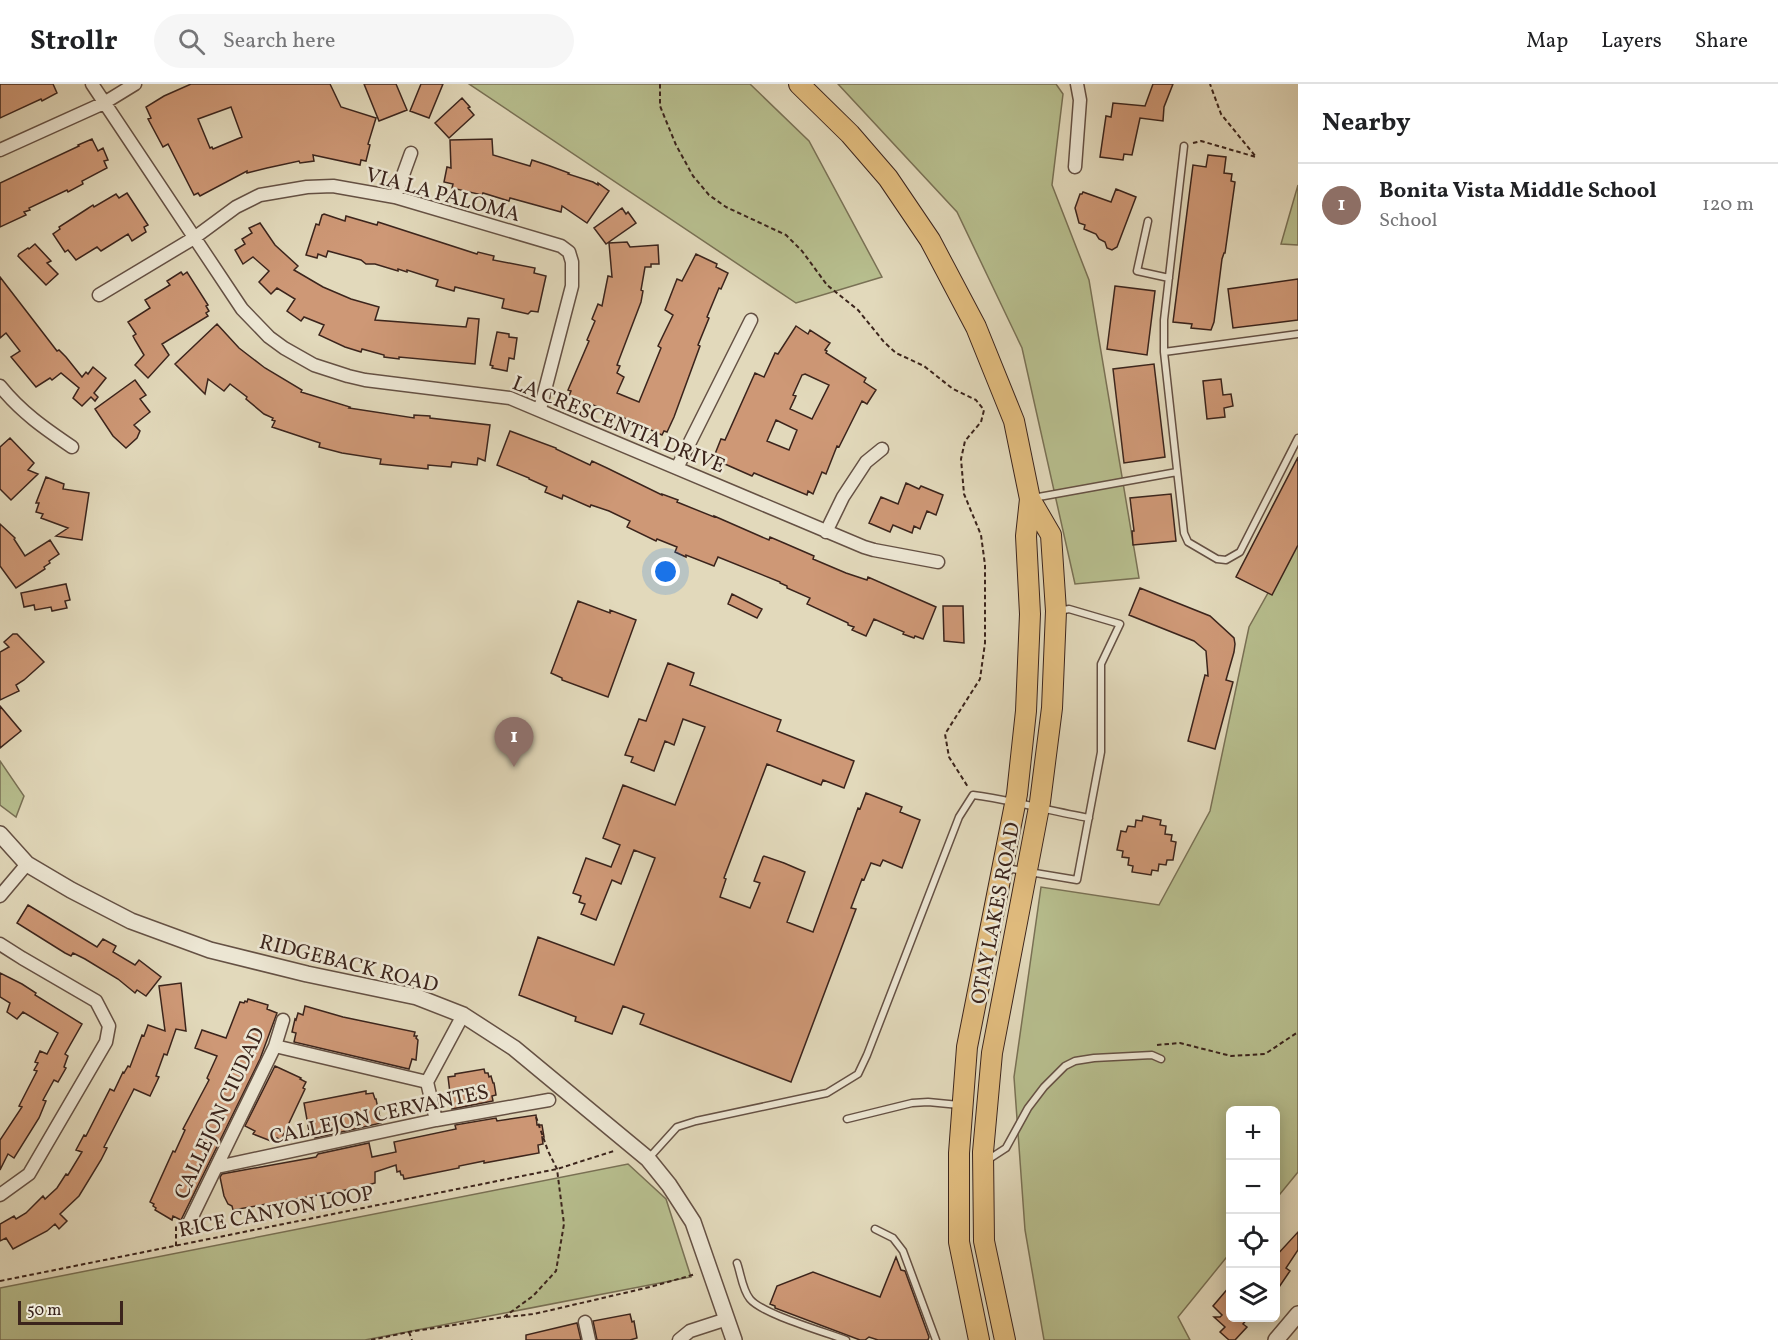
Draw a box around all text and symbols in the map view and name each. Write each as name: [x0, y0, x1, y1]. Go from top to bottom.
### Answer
search box: [154, 14, 574, 68]
text: Strollr: [30, 22, 118, 61]
icon: search: [175, 25, 208, 58]
text: Search here: [223, 26, 335, 57]
text: Map: [1526, 27, 1568, 56]
text: Layers: [1601, 27, 1662, 56]
text: Share: [1695, 27, 1748, 56]
text: Nearby: [1322, 105, 1411, 141]
street label: VIA LA PALOMA: [362, 161, 523, 230]
text: Bonita Vista Middle School: [1379, 176, 1657, 207]
text: 1: [1337, 191, 1346, 219]
text: 120 m: [1702, 191, 1754, 219]
text: School: [1379, 207, 1437, 235]
street label: LA CRESCENTIA DRIVE: [508, 369, 729, 481]
your location: [651, 557, 680, 586]
pin: 1: [494, 718, 534, 767]
street label: OTAY LAKES ROAD: [965, 820, 1028, 1007]
street label: RIDGEBACK ROAD: [256, 928, 441, 1001]
street label: CALLEJON CIUDAD: [168, 1023, 273, 1204]
street label: CALLEJON CERVANTES: [267, 1078, 492, 1153]
map controls: [1226, 1106, 1280, 1322]
button: +: [1226, 1106, 1280, 1160]
button: −: [1226, 1160, 1280, 1214]
street label: RICE CANYON LOOP: [176, 1179, 376, 1246]
button: locate: [1226, 1214, 1280, 1268]
button: layers: [1226, 1268, 1280, 1322]
scale bar: [18, 1298, 123, 1326]
text: 50 m: [27, 1300, 61, 1322]

